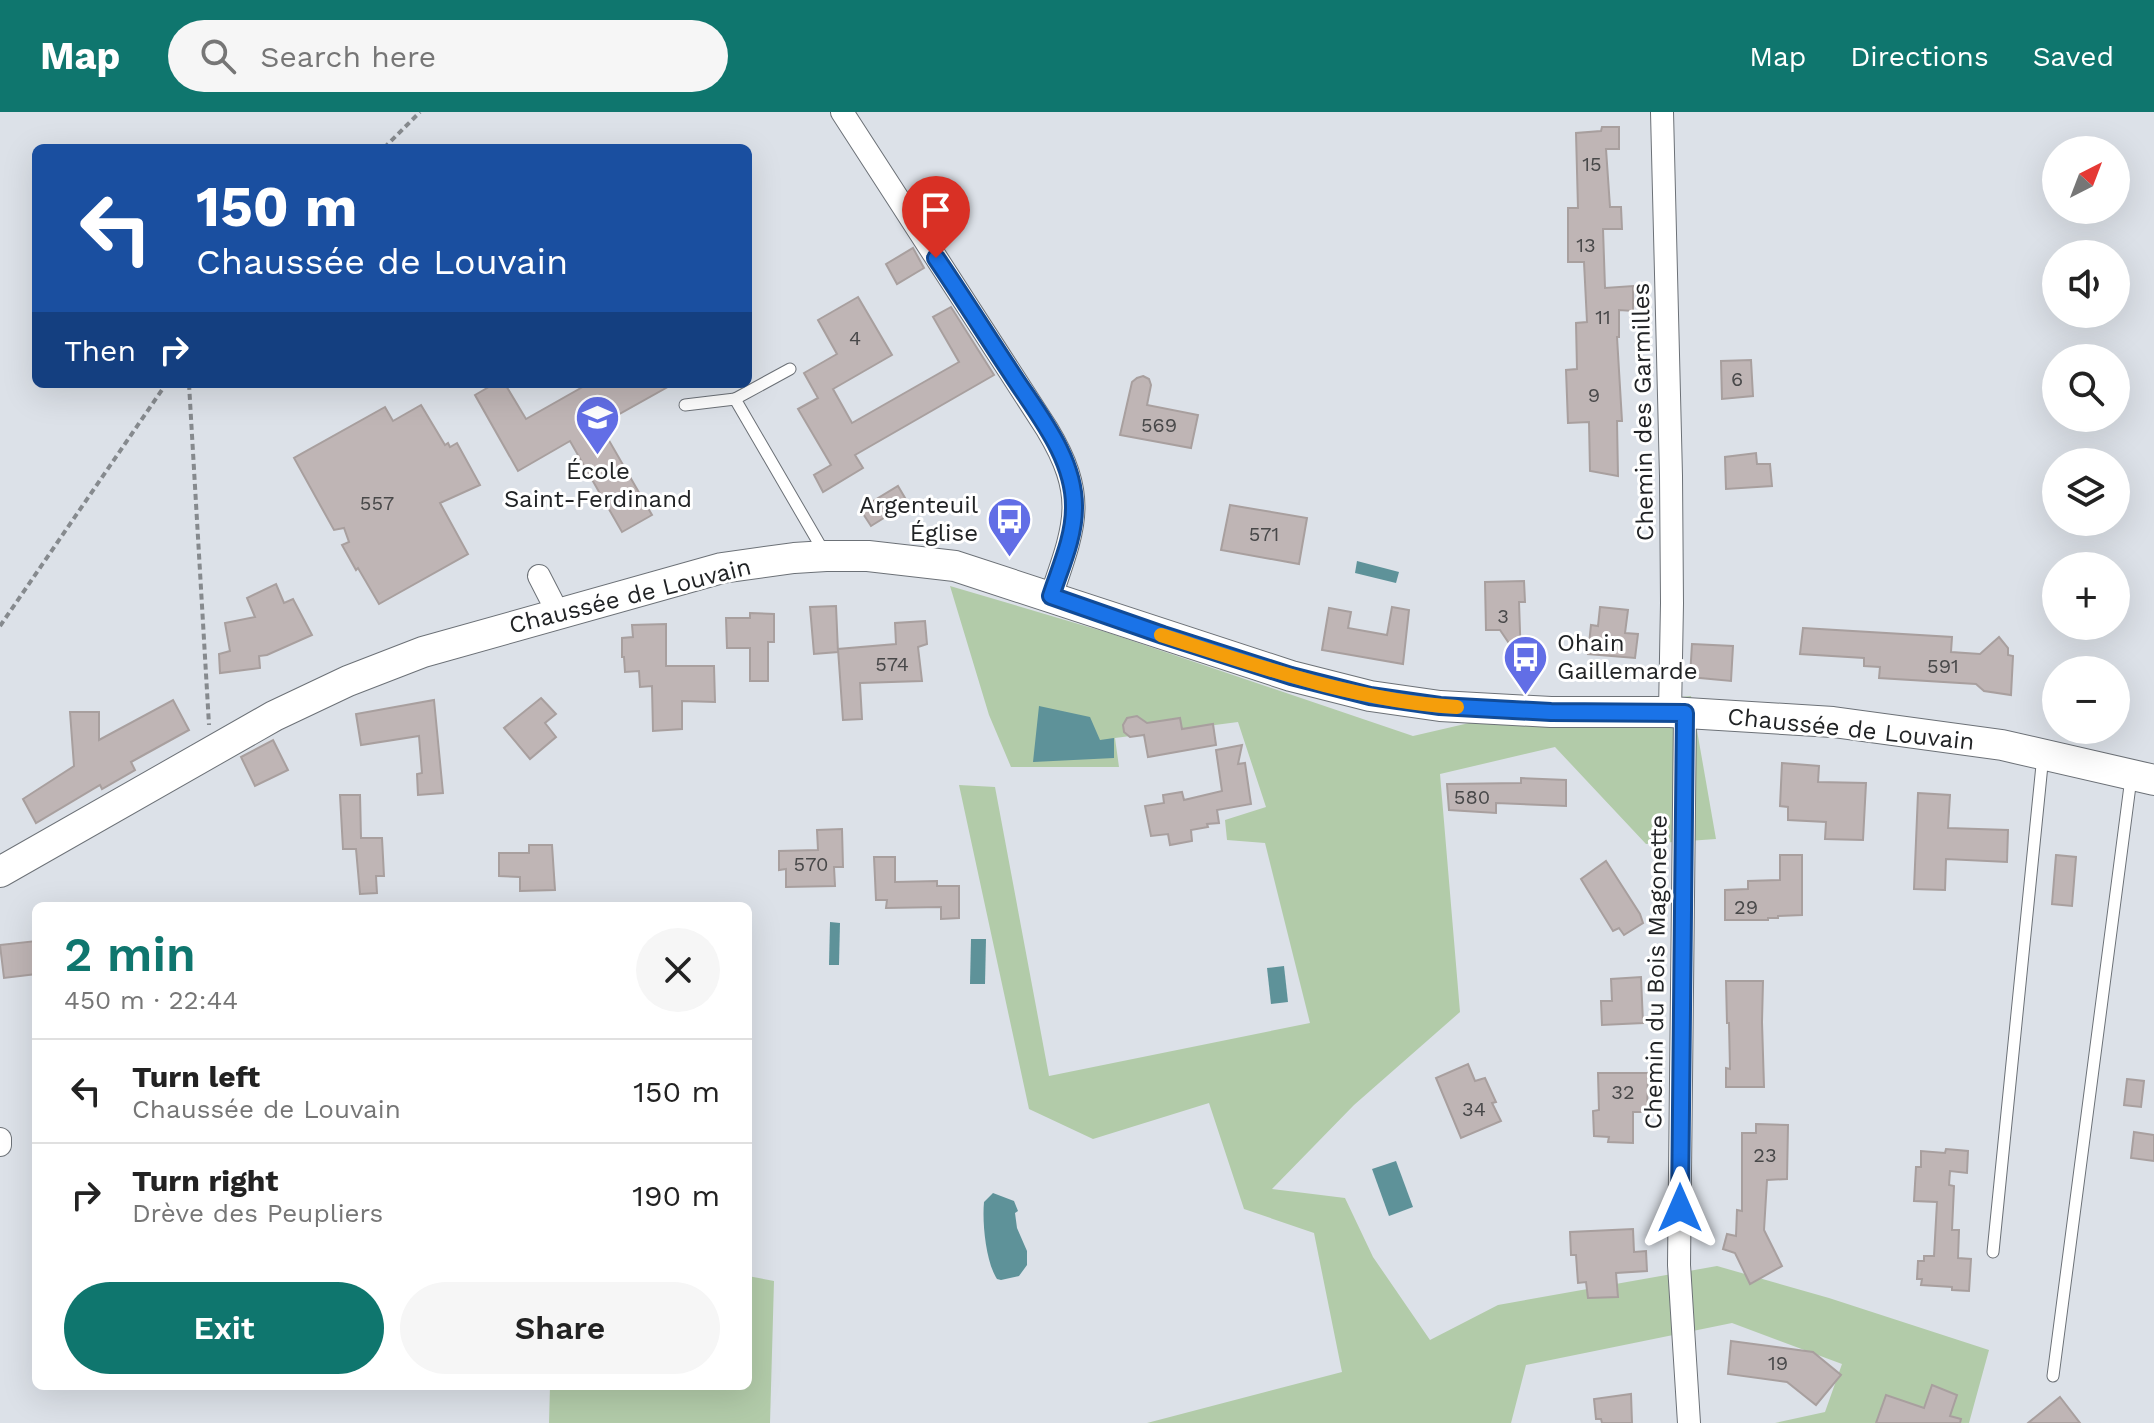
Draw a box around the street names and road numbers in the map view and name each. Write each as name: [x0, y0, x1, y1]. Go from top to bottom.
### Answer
street label: Chemin des Garmilles: [1627, 283, 1659, 541]
street label: Chaussée de Louvain: [506, 552, 754, 640]
street label: Chaussée de Louvain: [1726, 702, 1976, 756]
street label: Chemin du Bois Magonette: [1639, 814, 1673, 1130]

